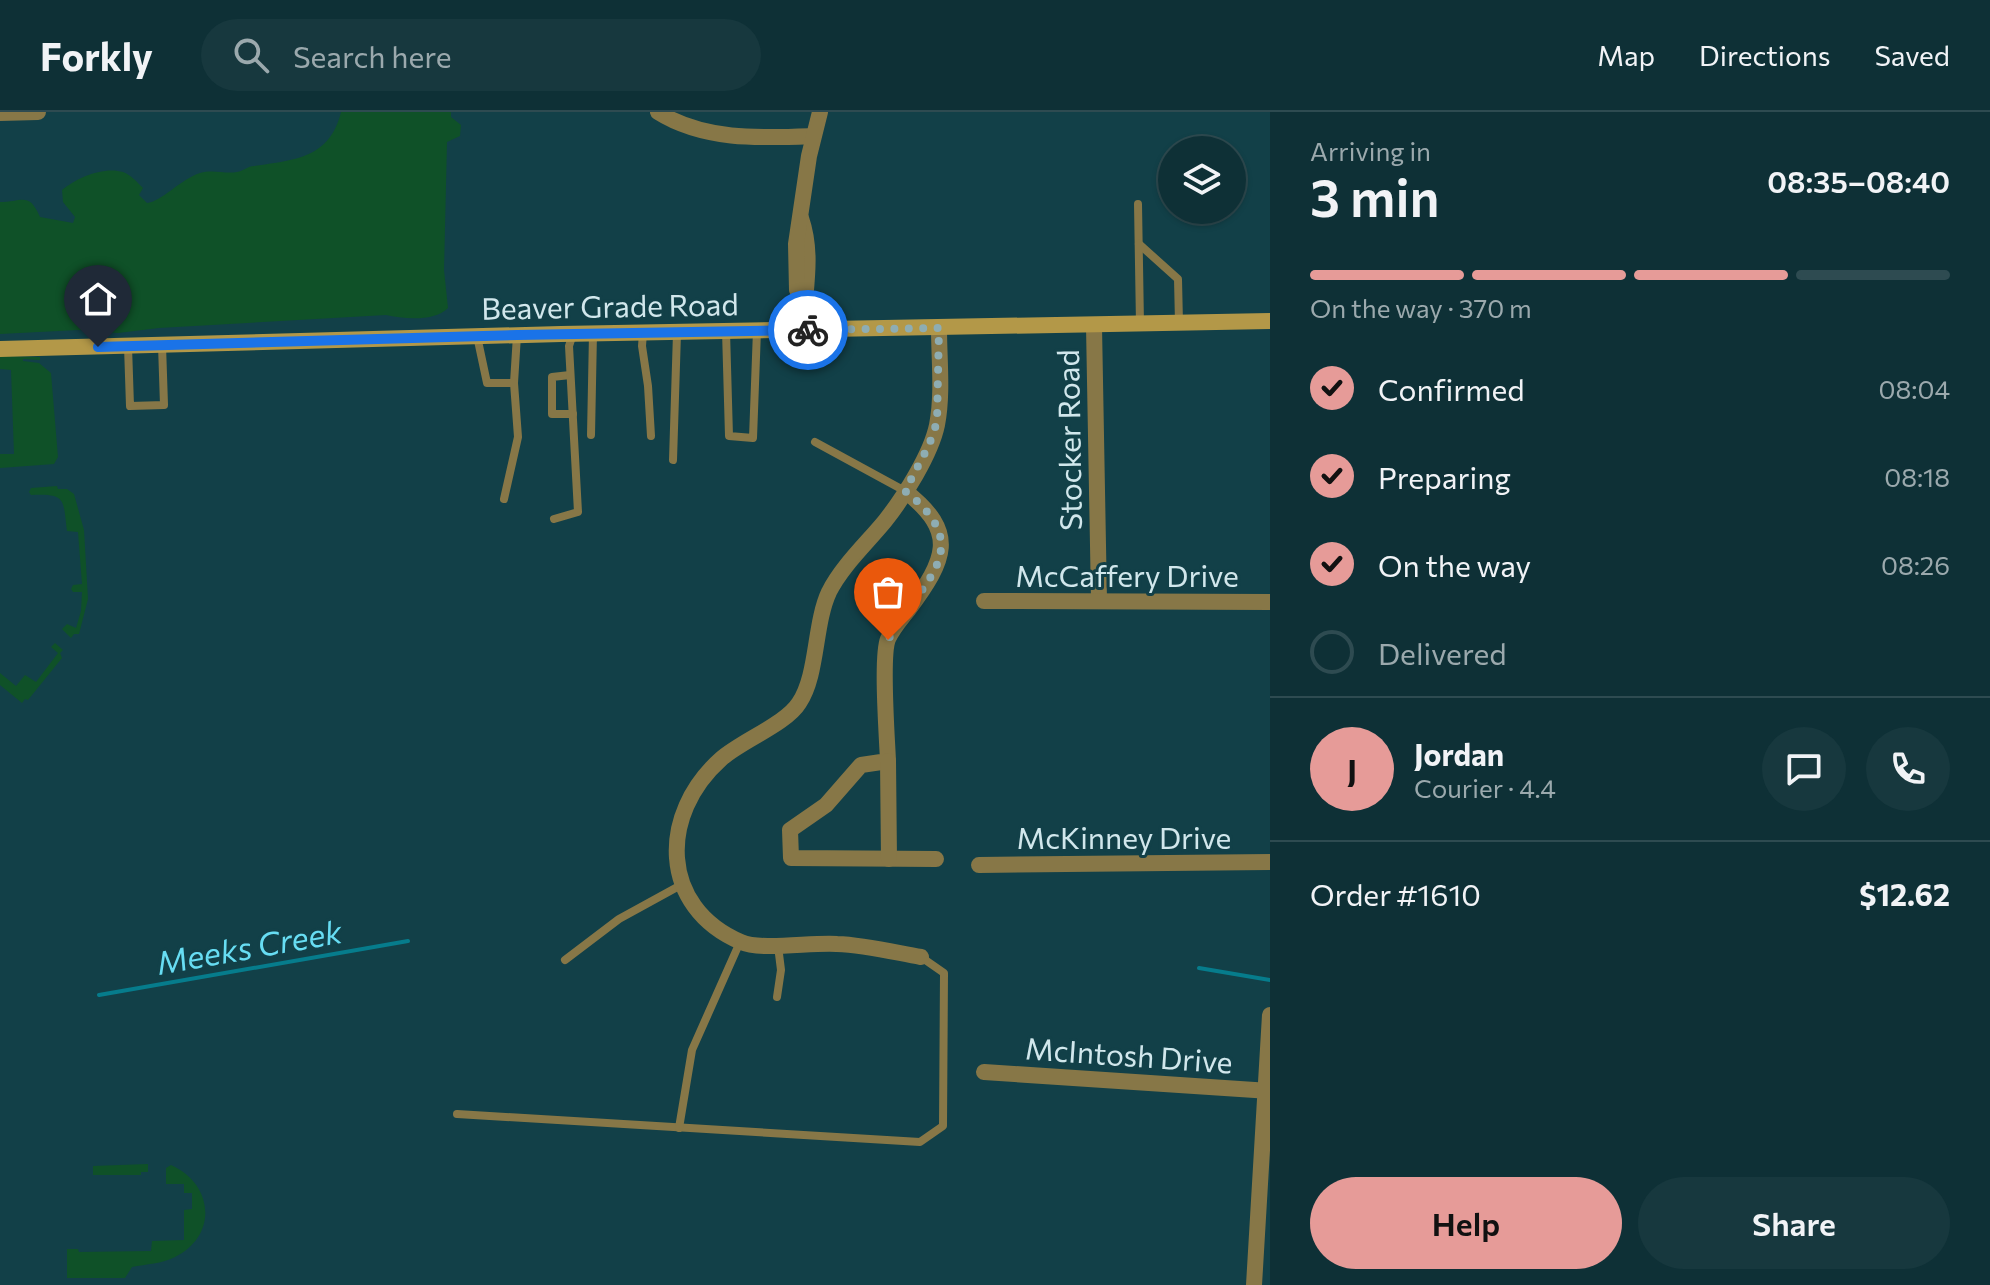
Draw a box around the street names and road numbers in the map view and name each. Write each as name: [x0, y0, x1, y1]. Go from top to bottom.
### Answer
street label: Beaver Grade Road: [481, 284, 739, 326]
street label: Stocker Road: [1048, 349, 1088, 531]
street label: McCaffery Drive: [1015, 556, 1239, 593]
street label: McKinney Drive: [1017, 818, 1231, 855]
street label: McIntosh Drive: [1024, 1028, 1234, 1080]

